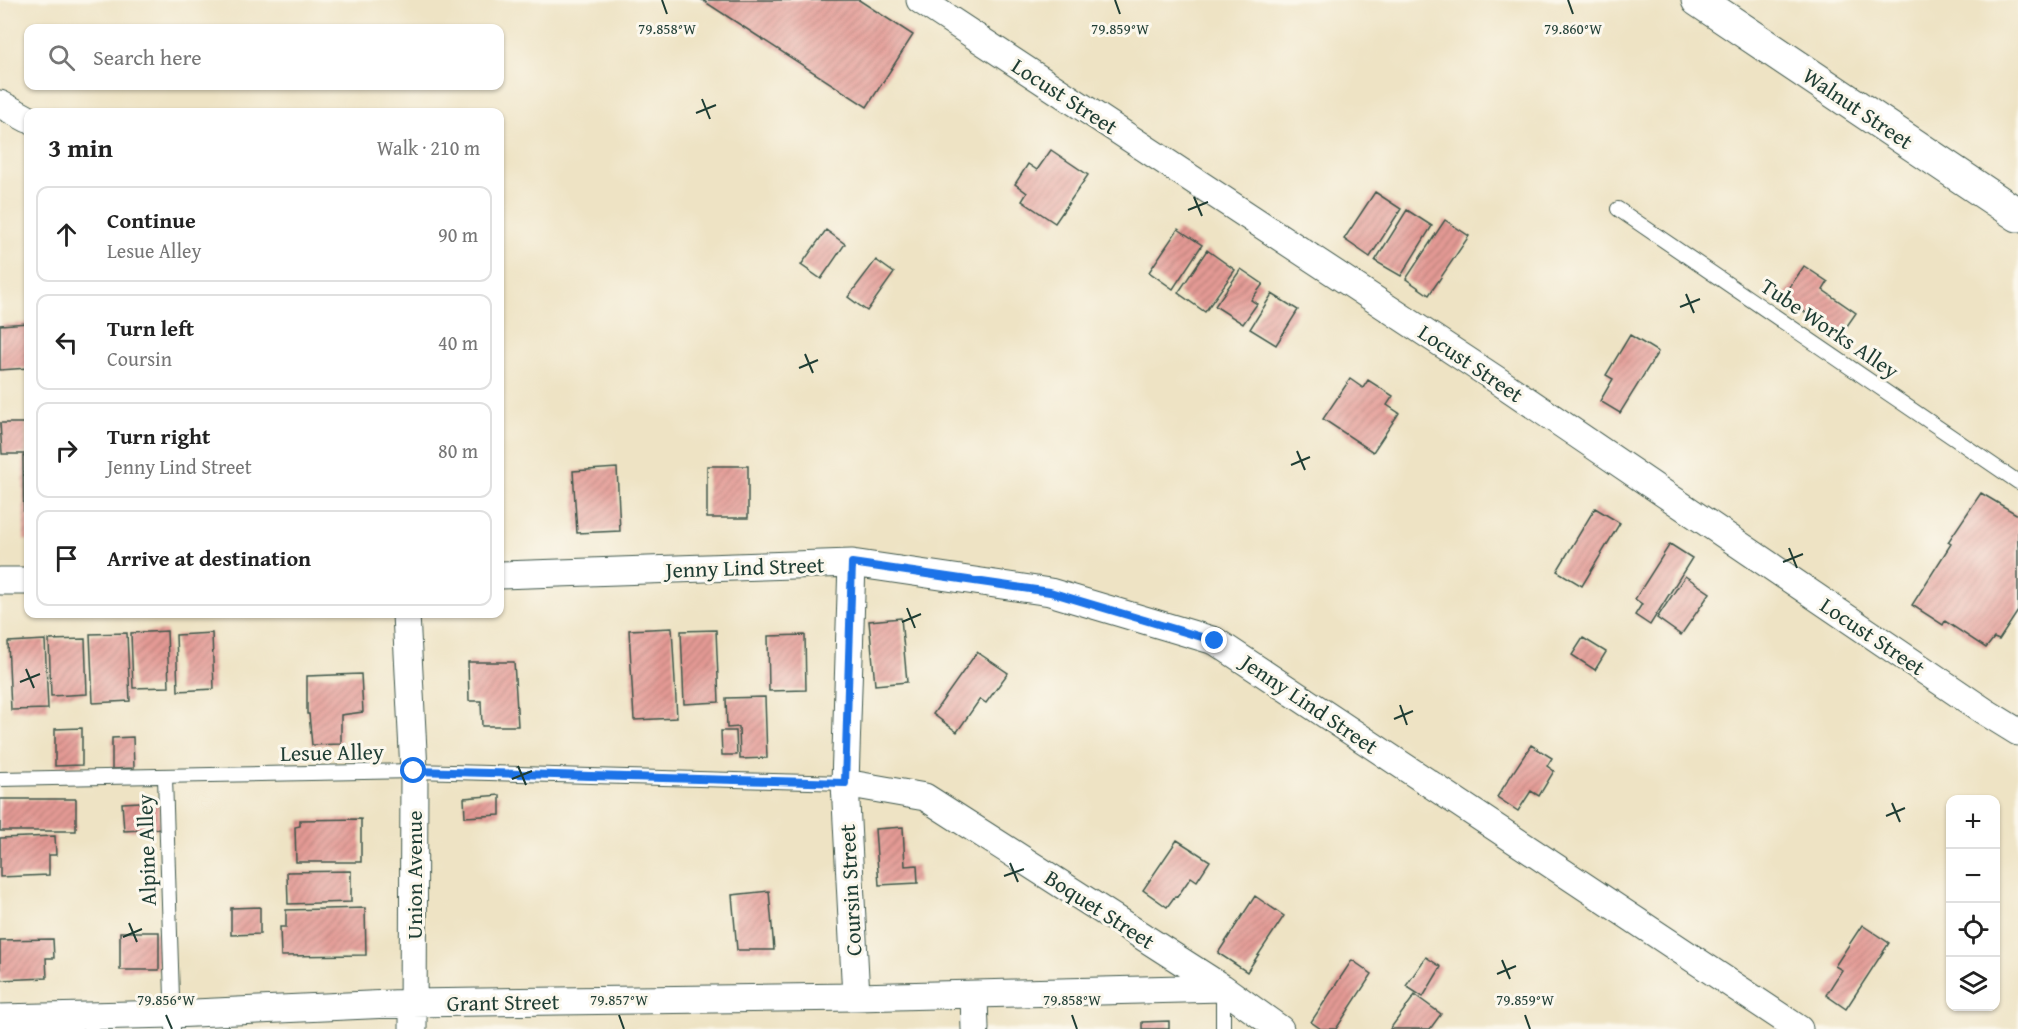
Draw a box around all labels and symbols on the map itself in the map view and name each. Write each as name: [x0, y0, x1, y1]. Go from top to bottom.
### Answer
text: 79.858°W: [638, 18, 696, 39]
text: 79.859°W: [1091, 18, 1149, 39]
text: 79.860°W: [1544, 18, 1602, 39]
street label: Locust Street: [1006, 50, 1124, 142]
street label: Walnut Street: [1796, 59, 1920, 157]
street label: Tube Works Alley: [1754, 270, 1906, 386]
street label: Locust Street: [1412, 316, 1530, 410]
street label: Jenny Lind Street: [662, 548, 825, 586]
street label: Locust Street: [1814, 589, 1932, 683]
route end: [1201, 627, 1227, 653]
street label: Jenny Lind Street: [1233, 645, 1385, 762]
street label: Lesue Alley: [280, 735, 384, 769]
route start: [400, 757, 426, 783]
street label: Alpine Alley: [128, 793, 164, 907]
street label: Union Avenue: [398, 810, 430, 940]
street label: Coursin Street: [831, 823, 869, 957]
street label: Boquet Street: [1039, 861, 1162, 957]
street label: Grant Street: [446, 985, 560, 1019]
text: 79.856°W: [137, 989, 195, 1010]
text: 79.857°W: [590, 989, 648, 1010]
text: 79.858°W: [1043, 989, 1101, 1010]
text: 79.859°W: [1496, 989, 1554, 1010]

